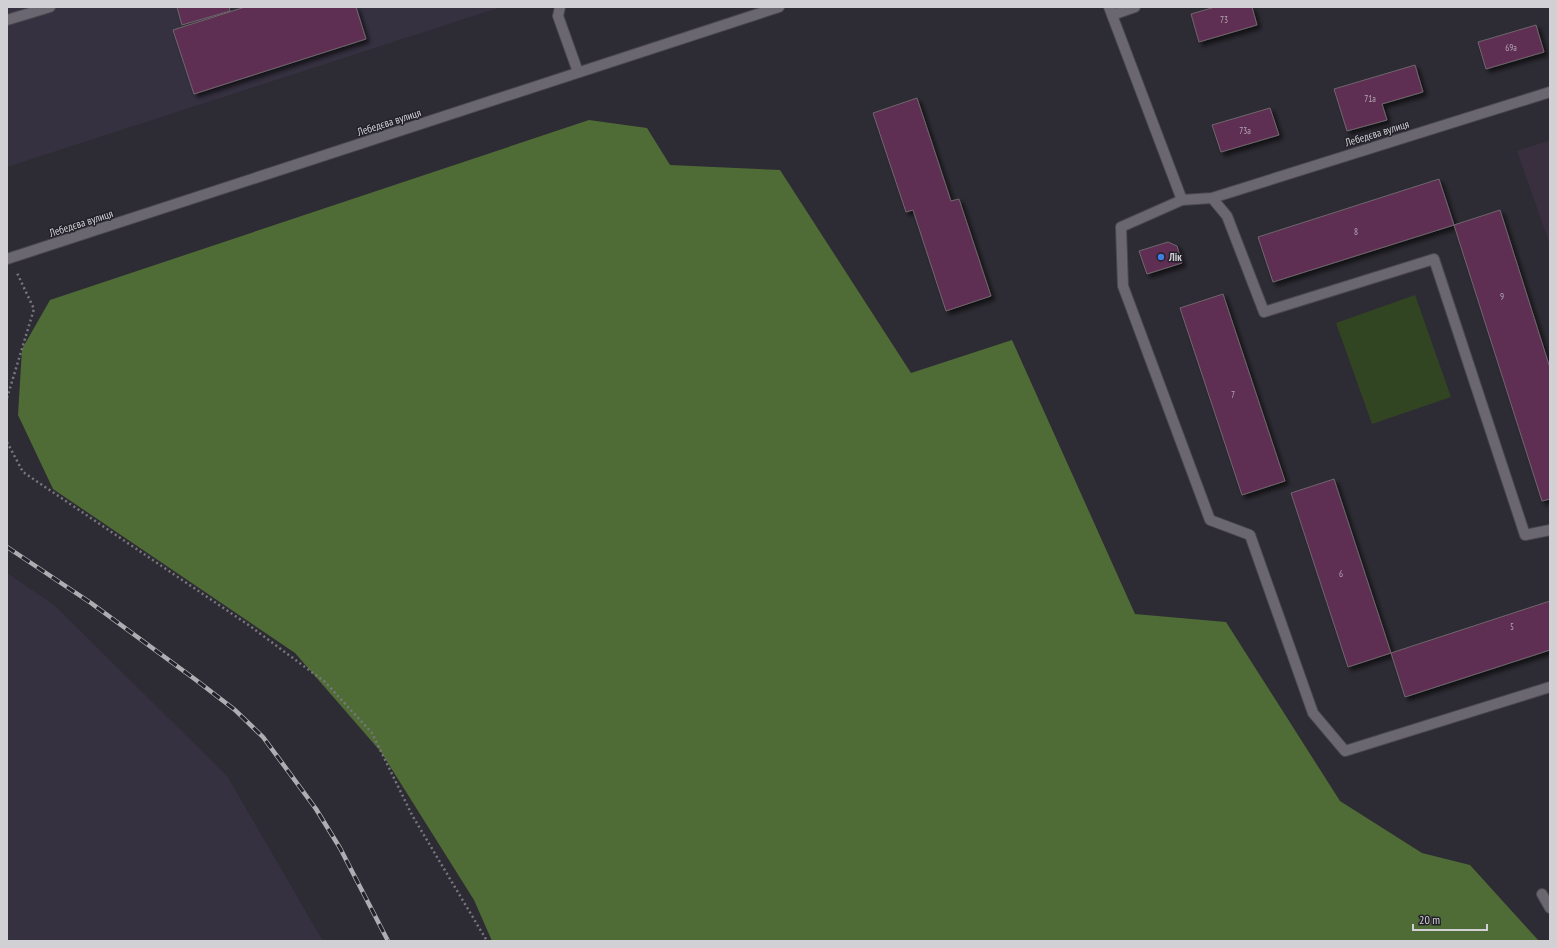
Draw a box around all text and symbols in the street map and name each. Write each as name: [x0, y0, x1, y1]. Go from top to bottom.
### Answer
house number: 73: [1220, 14, 1228, 25]
house number: 69а: [1505, 42, 1517, 53]
house number: 71а: [1364, 93, 1376, 104]
street label: Лебедєва вулиця: [354, 105, 423, 139]
street label: Лебедєва вулиця: [1342, 117, 1411, 150]
house number: 73а: [1239, 125, 1251, 136]
street label: Лебедєва вулиця: [46, 206, 115, 240]
house number: 8: [1354, 226, 1358, 237]
place label: Лік: [1168, 250, 1182, 264]
marker: Лік: [1156, 252, 1166, 262]
house number: 9: [1500, 291, 1504, 302]
house number: 7: [1231, 389, 1235, 400]
house number: 6: [1339, 568, 1343, 579]
house number: 5: [1510, 621, 1514, 632]
scale bar: [1413, 906, 1487, 932]
text: 20 m: [1419, 912, 1440, 927]

